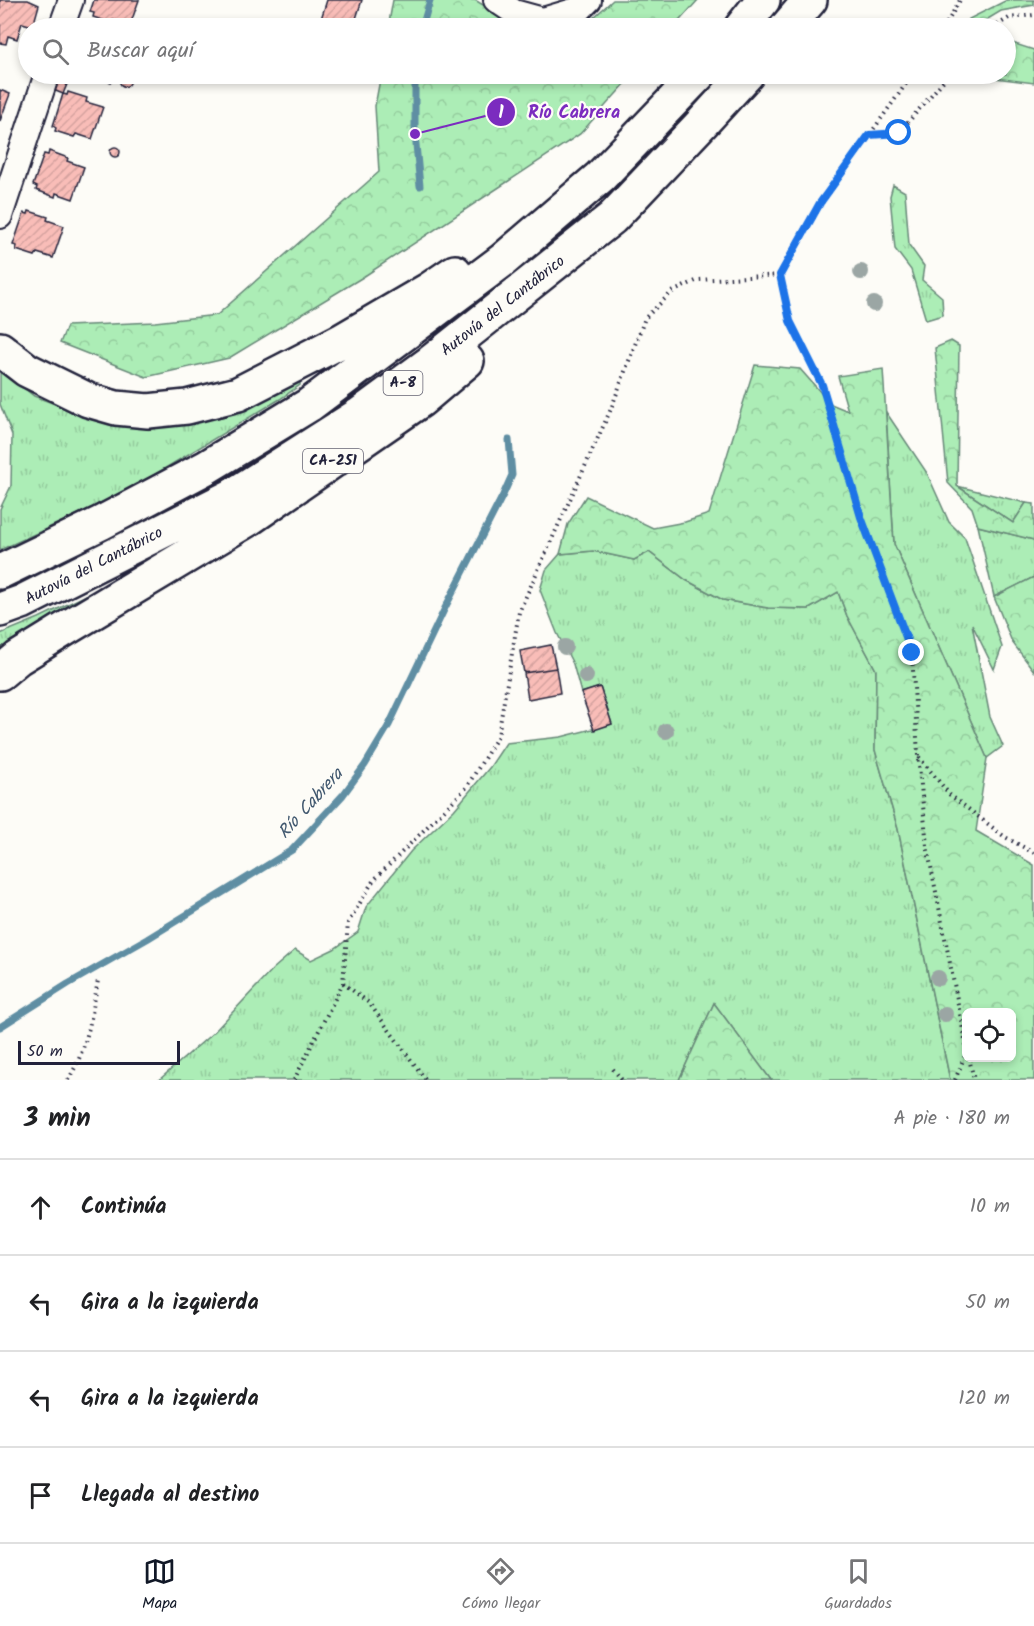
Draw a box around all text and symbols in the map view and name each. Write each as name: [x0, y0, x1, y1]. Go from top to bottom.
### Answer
search box: [18, 18, 1016, 84]
text: Buscar aquí: [87, 34, 194, 69]
icon: search: [39, 35, 72, 68]
callout: Río Cabrera: [486, 94, 632, 130]
text: 1: [498, 99, 504, 128]
text: Río Cabrera: [528, 99, 620, 128]
route start: [885, 119, 911, 145]
street label: Autovía del Cantábrico: [435, 249, 571, 363]
road number: A-8: [384, 371, 422, 395]
road number: CA-251: [303, 449, 363, 473]
street label: Autovía del Cantábrico: [21, 520, 167, 612]
route end: [898, 639, 924, 665]
water label: Río Cabrera: [271, 761, 352, 846]
map controls: [962, 1008, 1016, 1062]
button: locate: [962, 1008, 1016, 1062]
scale bar: [18, 1038, 180, 1066]
text: 50 m: [27, 1039, 63, 1064]
text: 3 min: [24, 1098, 91, 1140]
text: A pie · 180 m: [893, 1103, 1010, 1135]
text: Continúa: [81, 1190, 166, 1225]
icon: ahead: [24, 1191, 57, 1224]
text: 10 m: [970, 1191, 1010, 1223]
text: Gira a la izquierda: [81, 1286, 259, 1321]
icon: left: [24, 1287, 57, 1320]
text: 50 m: [965, 1287, 1010, 1319]
text: Gira a la izquierda: [81, 1382, 259, 1417]
icon: left: [24, 1383, 57, 1416]
text: 120 m: [958, 1383, 1010, 1415]
text: Llegada al destino: [81, 1478, 259, 1513]
icon: arrive: [24, 1479, 57, 1512]
tab: Mapa: [142, 1555, 177, 1616]
tab: Cómo llegar: [461, 1555, 540, 1616]
tab: Guardados: [824, 1555, 892, 1616]

